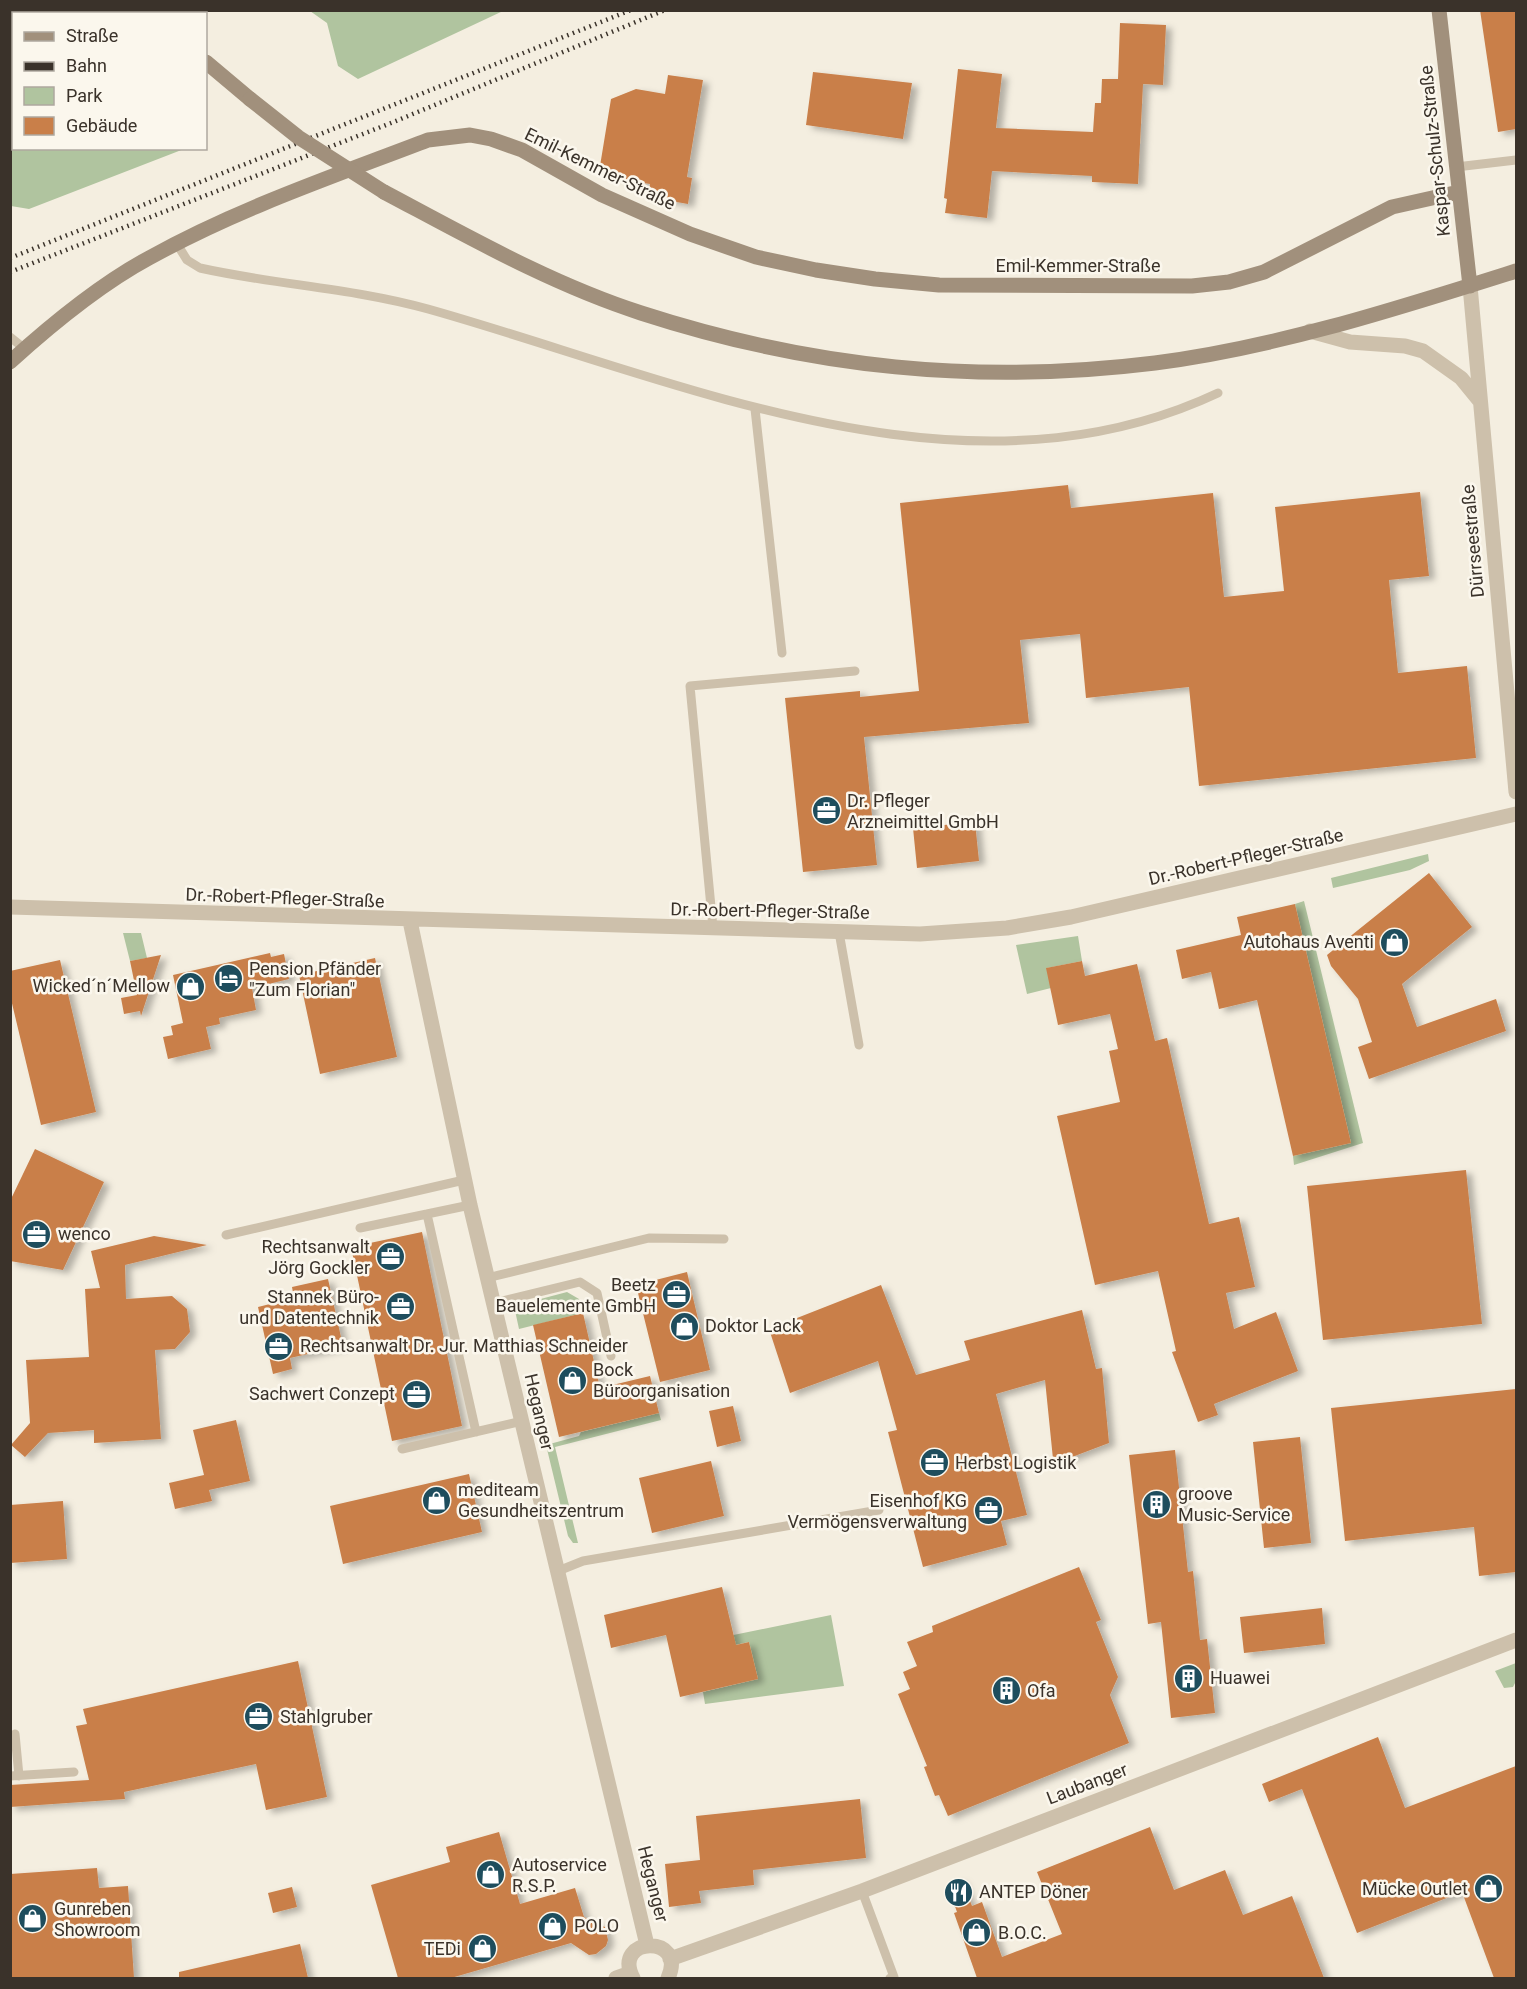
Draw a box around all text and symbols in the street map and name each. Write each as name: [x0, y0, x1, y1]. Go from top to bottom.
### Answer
legend: [12, 12, 207, 150]
text: Straße: [66, 25, 118, 46]
text: Bahn: [66, 55, 107, 76]
street label: Kaspar-Schulz-Straße: [1415, 64, 1454, 238]
text: Park: [66, 85, 103, 106]
text: Gebäude: [66, 115, 137, 136]
street label: Emil-Kemmer-Straße: [522, 123, 679, 214]
street label: Emil-Kemmer-Straße: [996, 255, 1160, 276]
street label: Dürrseestraße: [1457, 484, 1488, 598]
place label: Dr. Pfleger Arzneimittel GmbH: [847, 790, 999, 832]
office icon: Dr. Pfleger Arzneimittel GmbH: [810, 795, 842, 827]
street label: Dr.-Robert-Pfleger-Straße: [1146, 824, 1345, 889]
street label: Dr.-Robert-Pfleger-Straße: [185, 884, 385, 911]
street label: Dr.-Robert-Pfleger-Straße: [670, 898, 870, 923]
shop icon: Autohaus Aventi: [1379, 926, 1411, 958]
place label: Autohaus Aventi: [1243, 931, 1374, 952]
place label: Pension Pfänder "Zum Florian": [249, 958, 381, 1000]
hotel icon: Pension Pfänder "Zum Florian": [212, 963, 244, 995]
shop icon: Wicked´n´Mellow: [175, 970, 207, 1002]
place label: Wicked´n´Mellow: [33, 975, 170, 996]
office icon: wenco: [21, 1218, 53, 1250]
place label: wenco: [58, 1223, 111, 1244]
place label: Rechtsanwalt Jörg Gockler: [262, 1236, 370, 1278]
office icon: Rechtsanwalt Jörg Gockler: [375, 1241, 407, 1273]
place label: Beetz Bauelemente GmbH: [495, 1274, 656, 1316]
office icon: Beetz Bauelemente GmbH: [661, 1279, 693, 1311]
place label: Stannek Büro- und Datentechnik: [239, 1286, 380, 1328]
office icon: Stannek Büro- und Datentechnik: [384, 1291, 416, 1323]
shop icon: Doktor Lack: [668, 1310, 700, 1342]
place label: Doktor Lack: [705, 1315, 802, 1336]
office icon: Rechtsanwalt Dr. Jur. Matthias Schneider: [263, 1330, 295, 1362]
place label: Rechtsanwalt Dr. Jur. Matthias Schneider: [300, 1335, 628, 1356]
place label: Bock Büroorganisation: [593, 1359, 730, 1401]
shop icon: Bock Büroorganisation: [556, 1364, 588, 1396]
street label: Heganger: [520, 1372, 558, 1452]
office icon: Sachwert Conzept: [400, 1378, 432, 1410]
place label: Sachwert Conzept: [249, 1383, 395, 1404]
office icon: Herbst Logistik: [918, 1447, 950, 1479]
place label: Herbst Logistik: [955, 1452, 1077, 1473]
place label: mediteam Gesundheitszentrum: [458, 1479, 624, 1521]
place label: groove Music-Service: [1178, 1483, 1290, 1525]
shop icon: mediteam Gesundheitszentrum: [421, 1484, 453, 1516]
building icon: groove Music-Service: [1141, 1488, 1173, 1520]
place label: Eisenhof KG Vermögensverwaltung: [787, 1490, 967, 1532]
office icon: Eisenhof KG Vermögensverwaltung: [972, 1495, 1004, 1527]
building icon: Huawei: [1173, 1662, 1205, 1694]
place label: Huawei: [1210, 1667, 1270, 1688]
building icon: Ofa: [990, 1675, 1022, 1707]
place label: Ofa: [1027, 1680, 1055, 1701]
office icon: Stahlgruber: [243, 1701, 275, 1733]
place label: Stahlgruber: [280, 1706, 373, 1727]
street label: Laubanger: [1043, 1758, 1130, 1809]
street label: Heganger: [634, 1844, 673, 1924]
place label: Autoservice R.S.P.: [512, 1854, 607, 1896]
shop icon: Autoservice R.S.P.: [475, 1859, 507, 1891]
shop icon: Mücke Outlet: [1473, 1873, 1505, 1905]
restaurant icon: ANTEP Döner: [942, 1876, 974, 1908]
place label: Mücke Outlet: [1362, 1878, 1468, 1899]
place label: ANTEP Döner: [979, 1881, 1088, 1902]
place label: Gunreben Showroom: [54, 1898, 141, 1940]
shop icon: Gunreben Showroom: [17, 1903, 49, 1935]
shop icon: POLO: [537, 1910, 569, 1942]
place label: POLO: [574, 1915, 619, 1936]
shop icon: B.O.C.: [961, 1917, 993, 1949]
place label: B.O.C.: [998, 1922, 1047, 1943]
shop icon: TEDi: [466, 1933, 498, 1965]
place label: TEDi: [424, 1938, 461, 1959]

